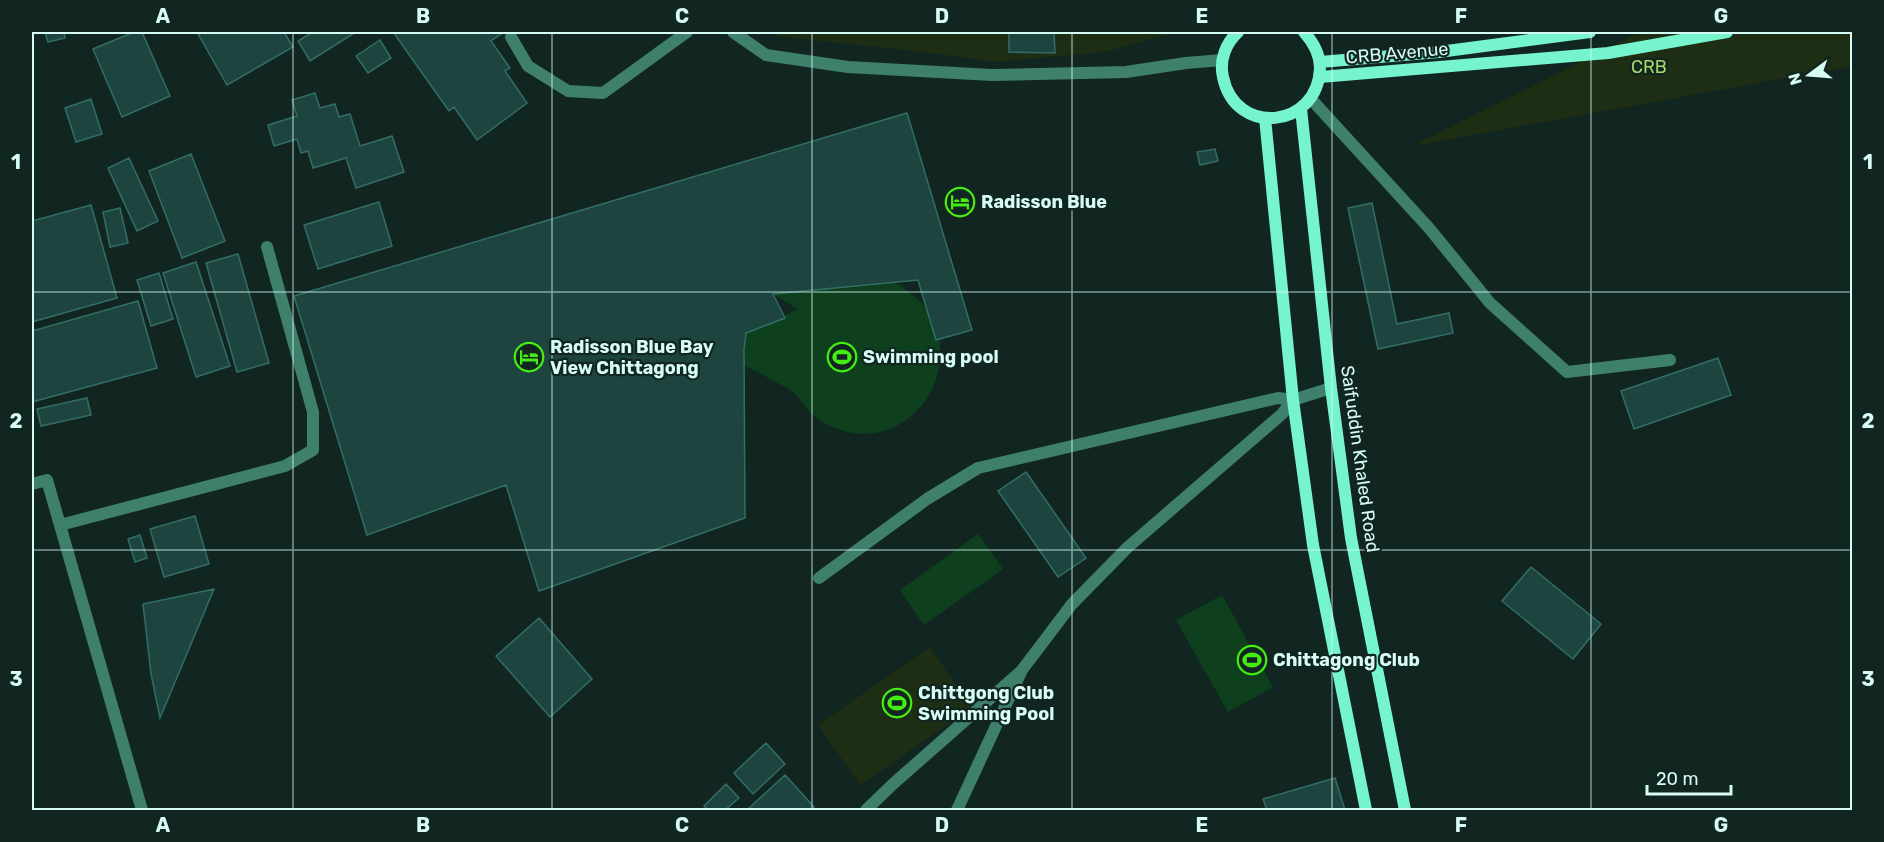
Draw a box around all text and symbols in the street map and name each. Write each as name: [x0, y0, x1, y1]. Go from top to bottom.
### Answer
text: A: [156, 4, 171, 28]
text: B: [416, 4, 430, 28]
text: C: [675, 4, 689, 28]
text: D: [935, 4, 949, 28]
text: E: [1196, 4, 1208, 28]
text: F: [1455, 4, 1467, 28]
text: G: [1714, 4, 1728, 28]
street label: CRB Avenue: [1345, 38, 1449, 68]
north arrow: [1779, 45, 1839, 105]
park label: CRB: [1631, 56, 1667, 78]
text: N: [1784, 71, 1806, 87]
text: 1: [11, 150, 21, 174]
text: 1: [1863, 150, 1873, 174]
hotel icon: Radisson Blue: [944, 186, 976, 218]
place label: Radisson Blue: [981, 191, 1107, 213]
place label: Radisson Blue Bay View Chittagong: [550, 336, 714, 379]
hotel icon: Radisson Blue Bay View Chittagong: [513, 341, 545, 373]
sports icon: Swimming pool: [826, 341, 858, 373]
place label: Swimming pool: [863, 346, 999, 368]
street label: Saifuddin Khaled Road: [1336, 364, 1384, 554]
text: 2: [10, 409, 23, 433]
text: 2: [1862, 409, 1875, 433]
sports icon: Chittagong Club: [1236, 644, 1268, 676]
place label: Chittagong Club: [1273, 649, 1420, 671]
text: 3: [9, 667, 23, 691]
text: 3: [1861, 667, 1875, 691]
place label: Chittgong Club Swimming Pool: [918, 682, 1054, 725]
sports icon: Chittgong Club Swimming Pool: [881, 687, 913, 719]
scale bar: [1647, 758, 1731, 796]
text: 20 m: [1656, 768, 1698, 790]
text: A: [156, 813, 171, 837]
text: B: [416, 813, 430, 837]
text: C: [675, 813, 689, 837]
text: D: [935, 813, 949, 837]
text: E: [1196, 813, 1208, 837]
text: F: [1455, 813, 1467, 837]
text: G: [1714, 813, 1728, 837]

